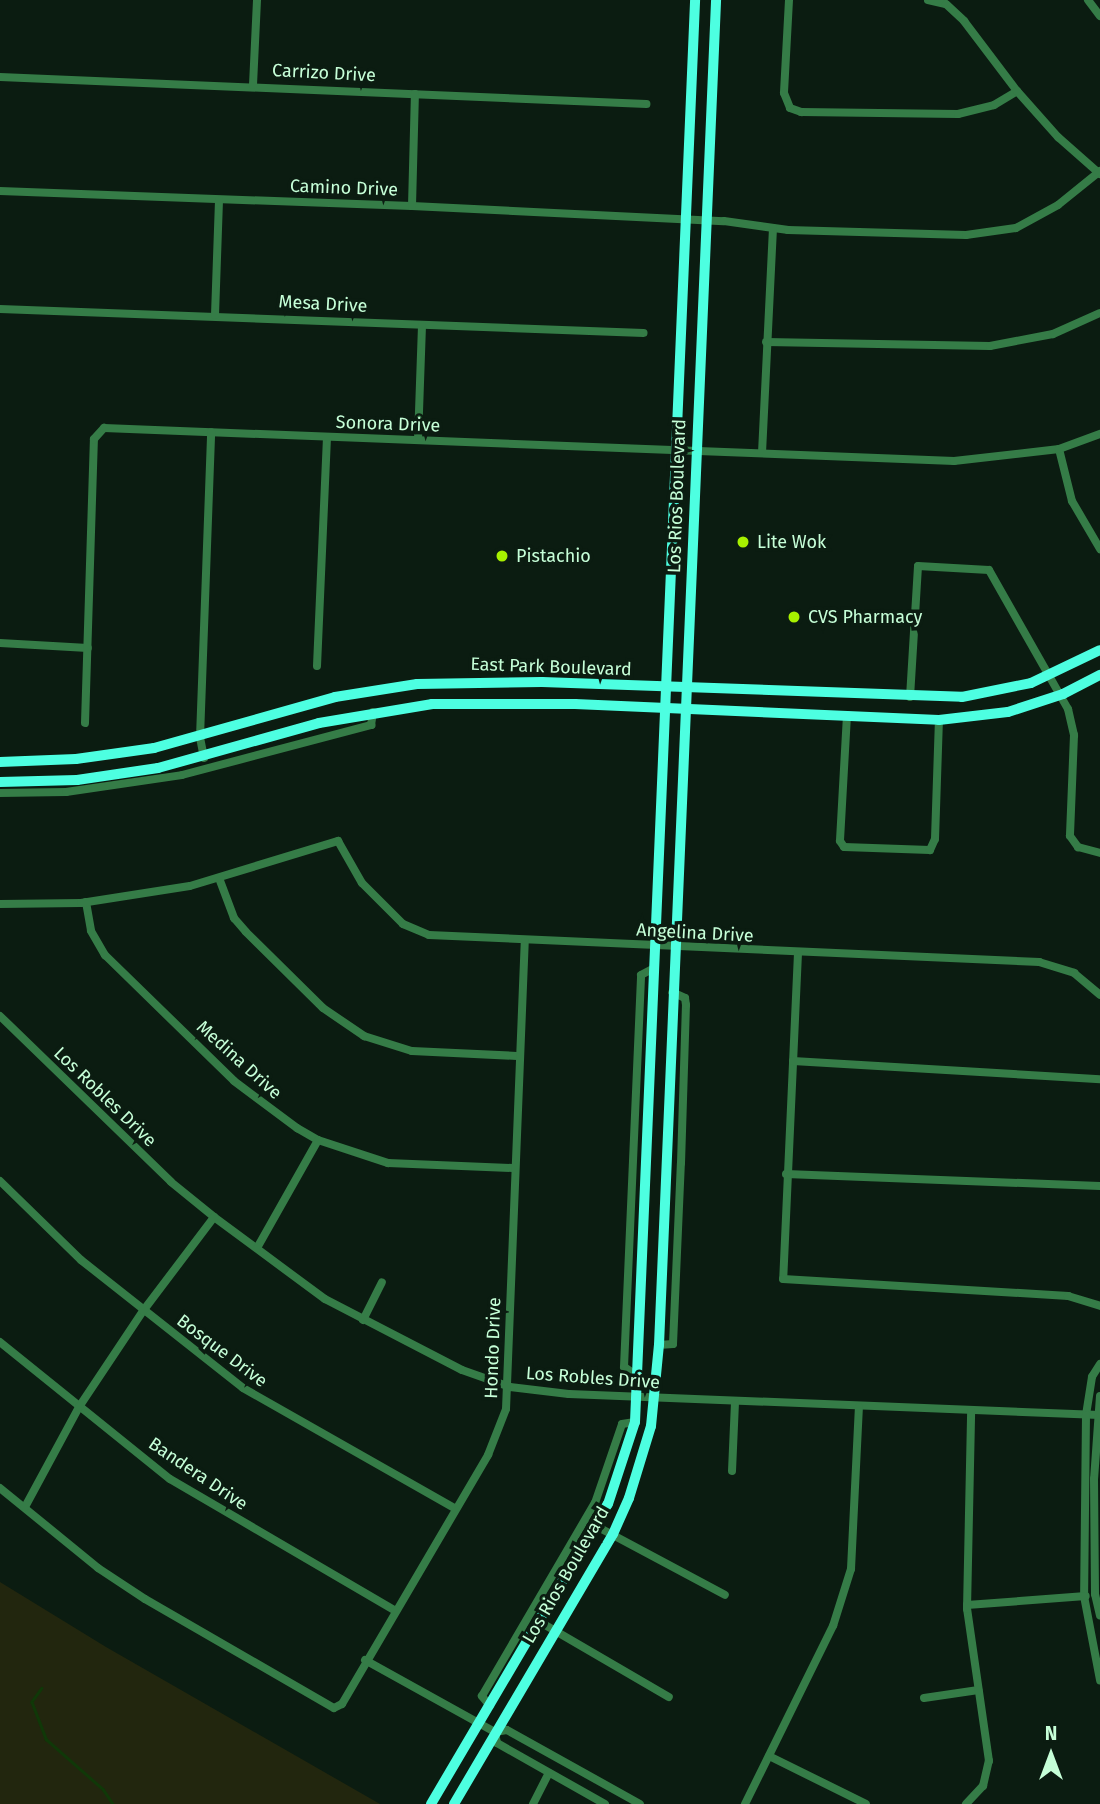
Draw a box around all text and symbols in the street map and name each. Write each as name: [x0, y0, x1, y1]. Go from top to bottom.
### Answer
street label: Carrizo Drive: [272, 59, 376, 87]
street label: Camino Drive: [290, 175, 398, 201]
street label: Mesa Drive: [278, 291, 368, 317]
street label: Sonora Drive: [335, 411, 441, 437]
street label: Los Rios Boulevard: [664, 419, 690, 573]
place label: Lite Wok: [757, 531, 826, 553]
marker: Lite Wok: [735, 534, 751, 550]
place label: Pistachio: [516, 545, 591, 567]
marker: Pistachio: [494, 548, 510, 564]
place label: CVS Pharmacy: [808, 606, 922, 628]
marker: CVS Pharmacy: [786, 609, 802, 625]
street label: East Park Boulevard: [470, 653, 632, 681]
street label: Angelina Drive: [636, 919, 754, 947]
street label: Medina Drive: [192, 1016, 286, 1104]
street label: Los Robles Drive: [49, 1043, 161, 1151]
street label: Hondo Drive: [480, 1297, 506, 1399]
street label: Bosque Drive: [172, 1310, 272, 1392]
street label: Los Robles Drive: [525, 1363, 661, 1393]
street label: Bandera Drive: [144, 1433, 252, 1515]
street label: Los Rios Boulevard: [518, 1503, 614, 1647]
north arrow: [1016, 1720, 1086, 1790]
text: N: [1045, 1722, 1057, 1745]

